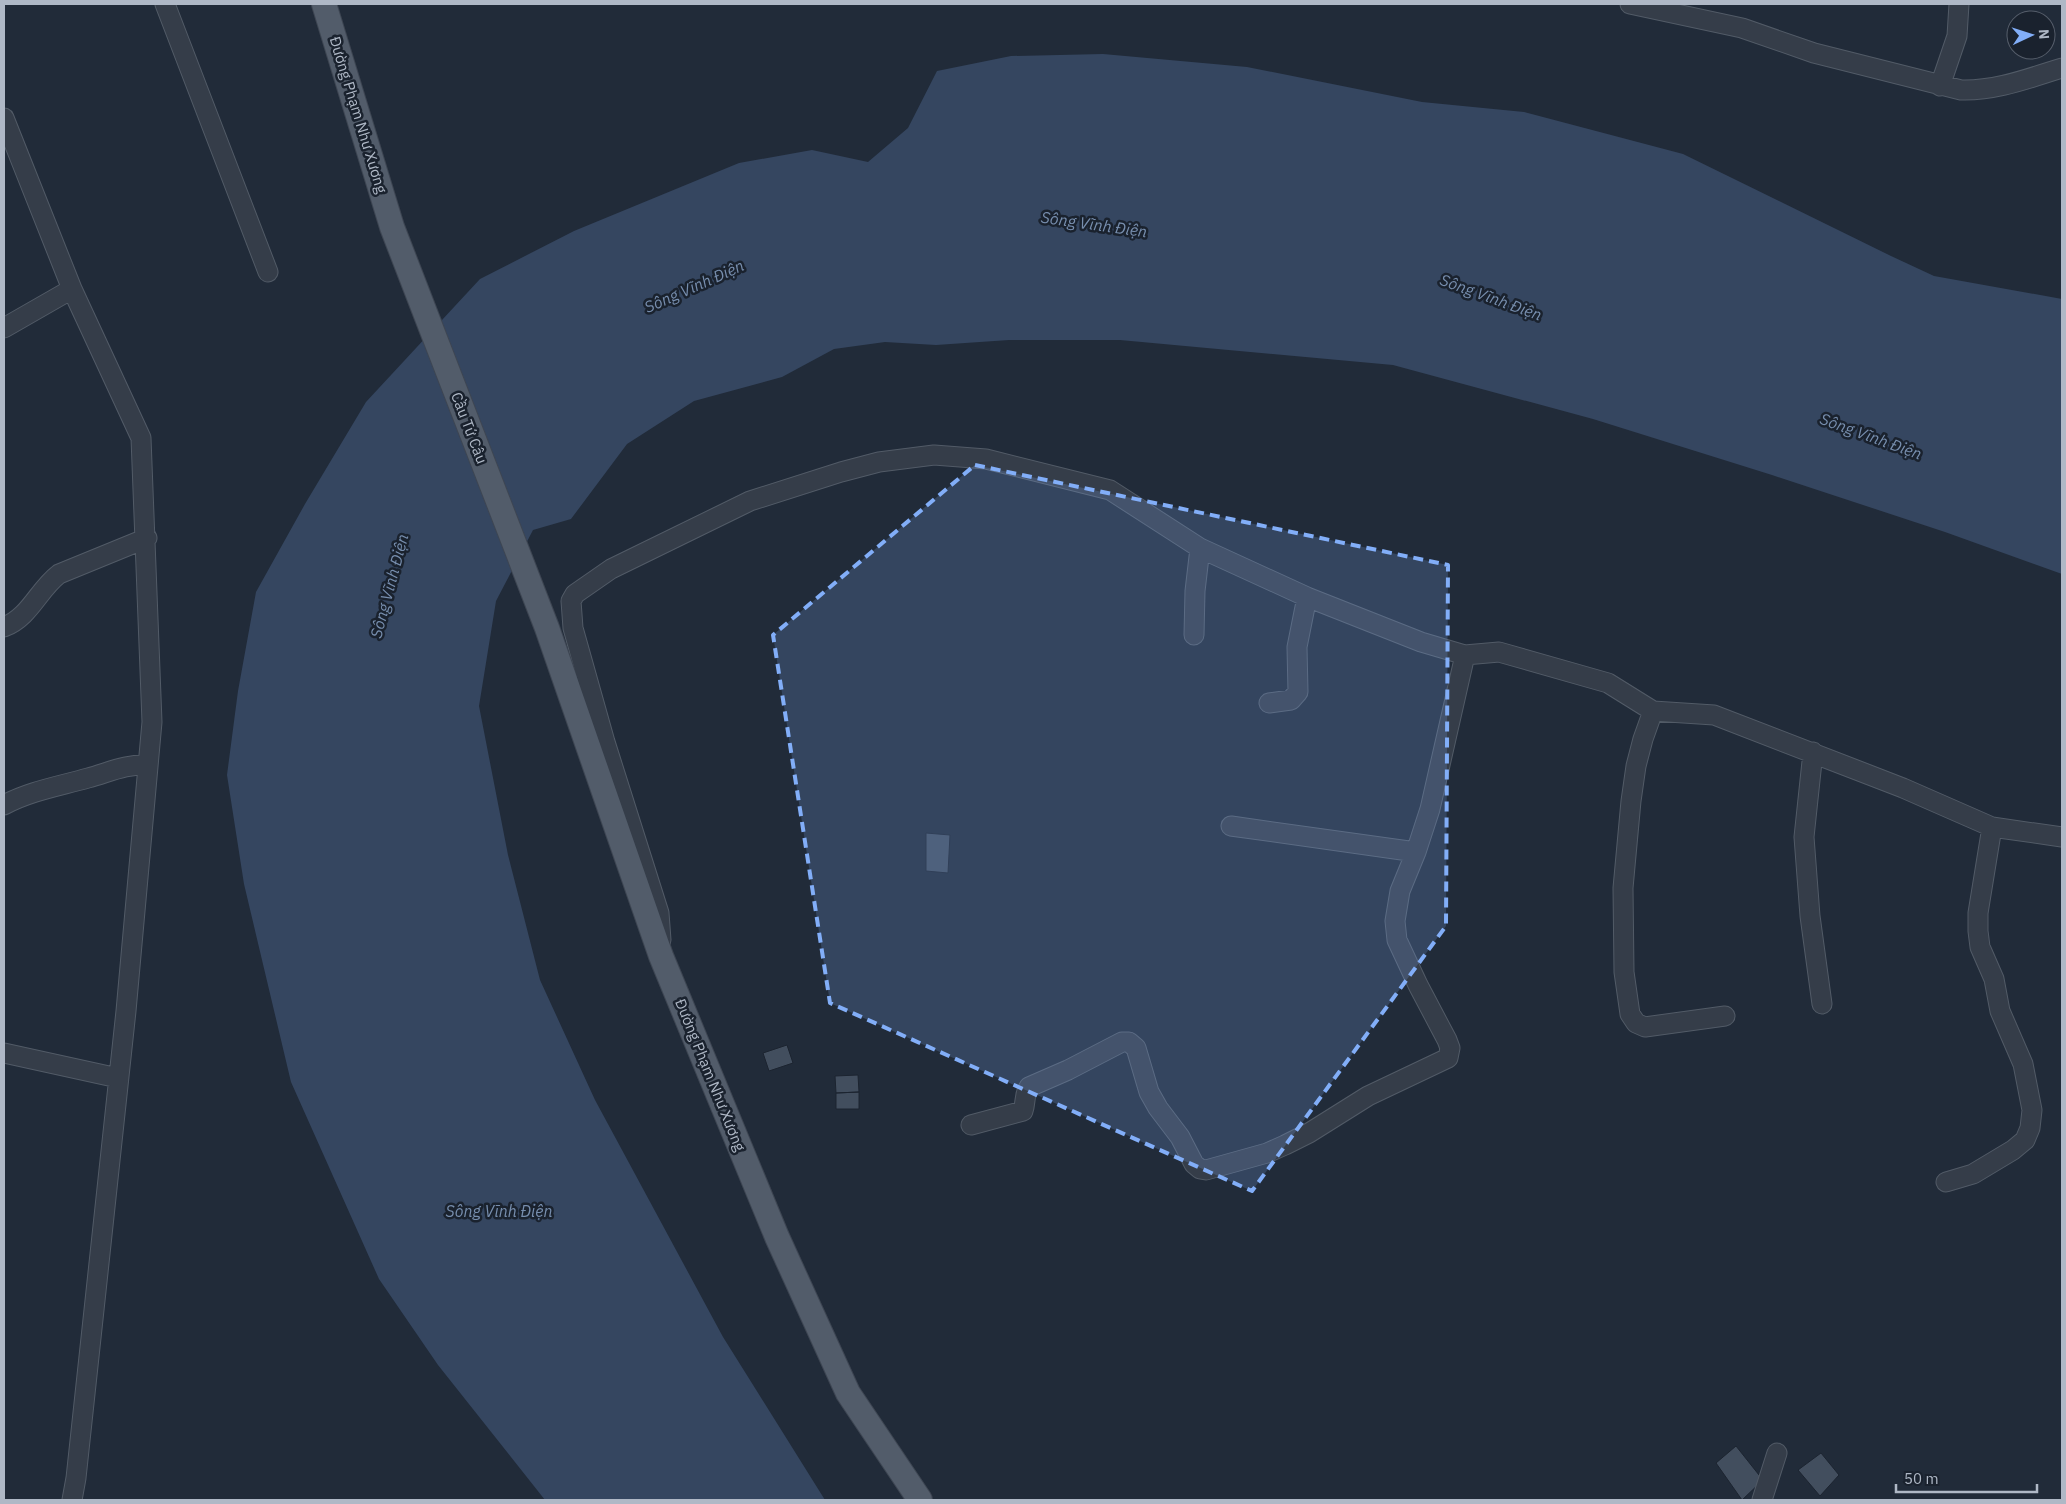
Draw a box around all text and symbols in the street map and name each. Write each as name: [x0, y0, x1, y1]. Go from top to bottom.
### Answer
north arrow: [2006, 10, 2056, 60]
text: N: [2035, 28, 2053, 40]
street label: Đường Phạm Như Xương: [326, 34, 391, 196]
water label: Sông Vĩnh Điện: [1040, 207, 1148, 241]
water label: Sông Vĩnh Điện: [641, 255, 747, 317]
water label: Sông Vĩnh Điện: [1437, 269, 1545, 325]
street label: Cầu Tứ Câu: [447, 389, 492, 466]
water label: Sông Vĩnh Điện: [1817, 408, 1925, 464]
water label: Sông Vĩnh Điện: [365, 532, 413, 640]
street label: Đường Phạm Như Xương: [671, 996, 750, 1154]
water label: Sông Vĩnh Điện: [445, 1201, 553, 1221]
scale bar: [1896, 1462, 2037, 1494]
text: 50 m: [1904, 1469, 1939, 1488]

